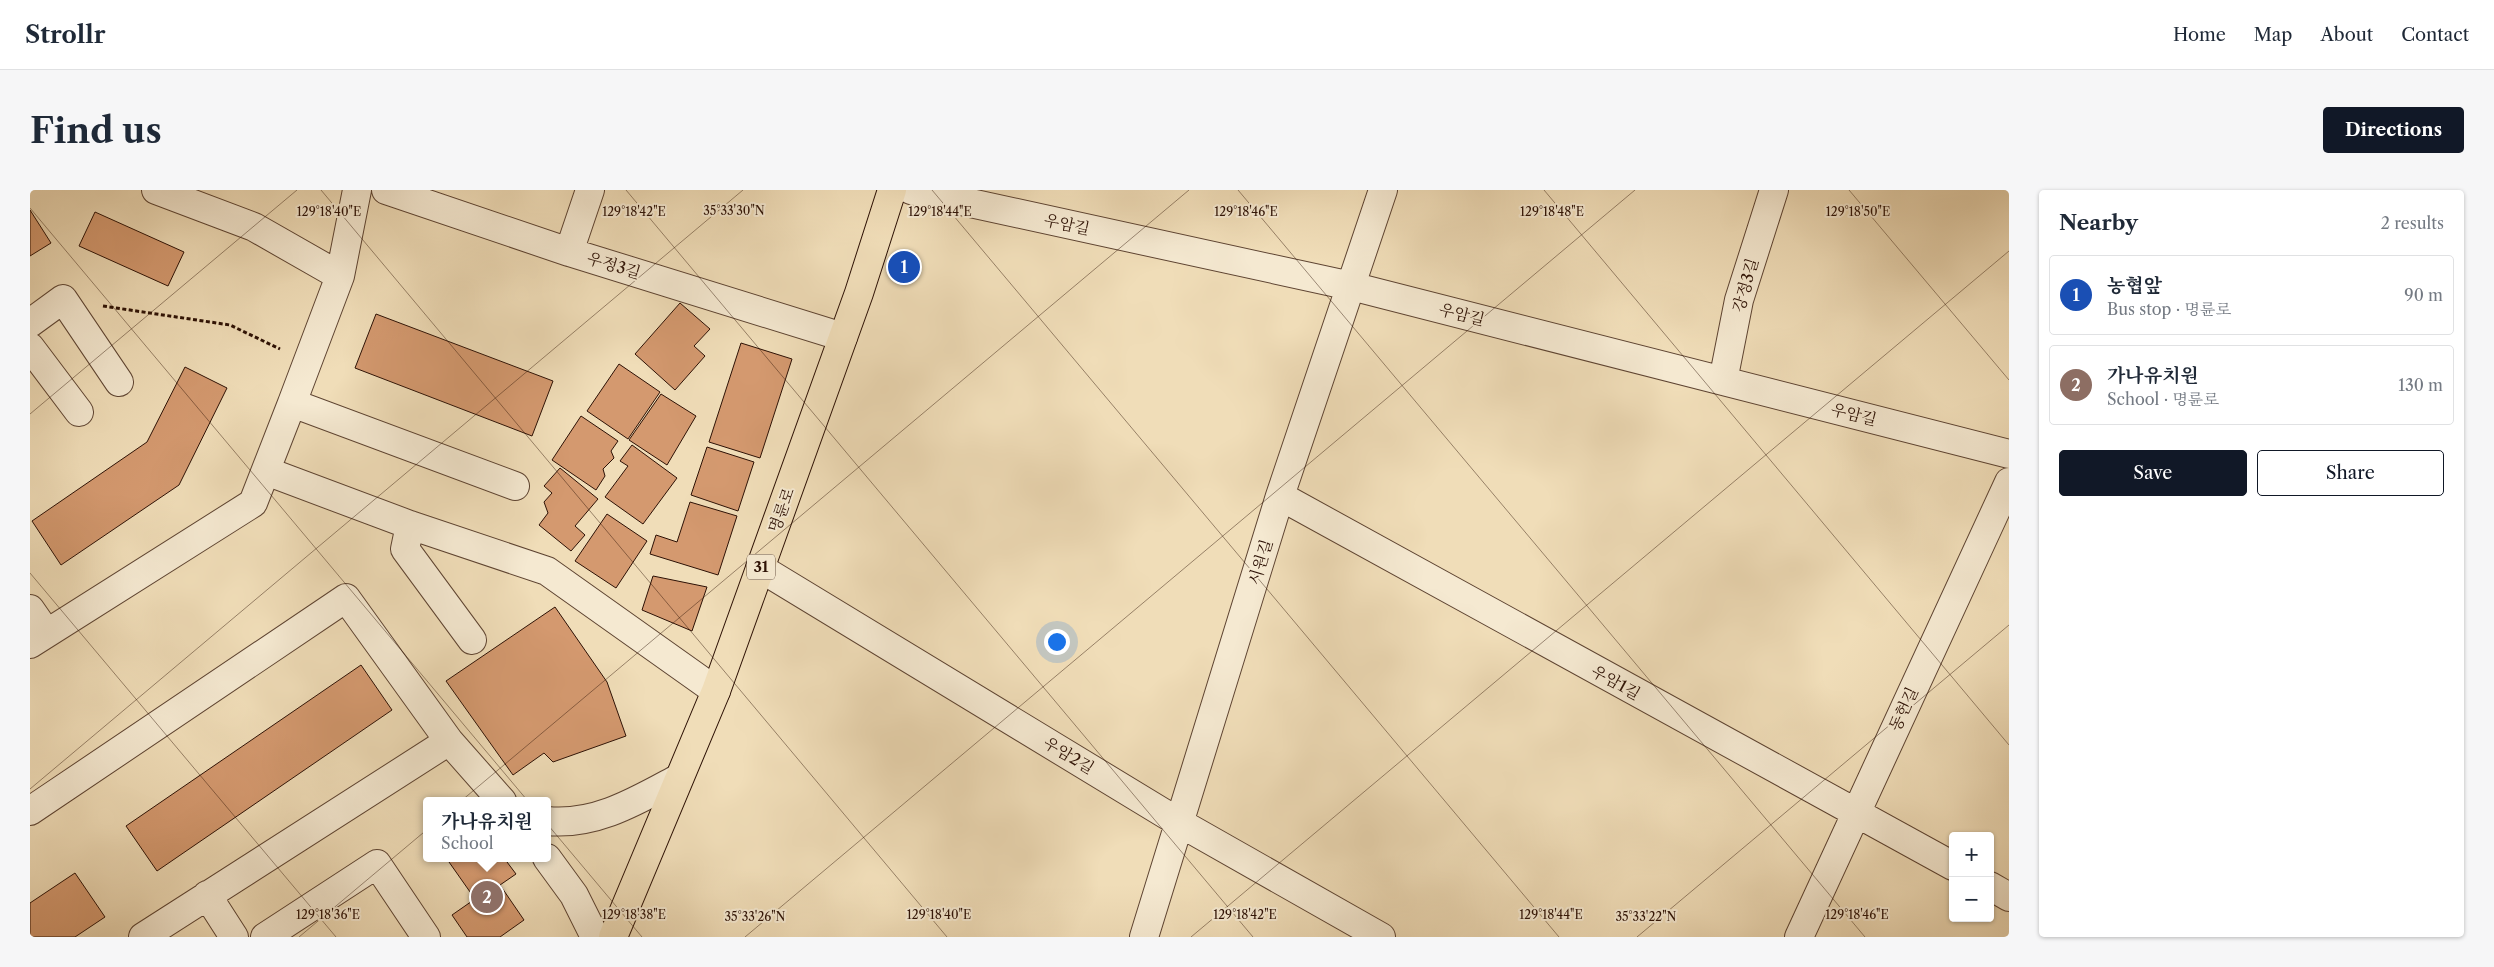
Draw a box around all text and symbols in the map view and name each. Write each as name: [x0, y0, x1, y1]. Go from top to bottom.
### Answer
text: Strollr: [25, 20, 105, 49]
text: Home: [2173, 24, 2226, 46]
text: Map: [2254, 24, 2292, 46]
text: About: [2320, 24, 2373, 46]
text: Contact: [2401, 24, 2469, 46]
button: Directions: [2323, 107, 2464, 153]
text: Find us: [30, 109, 162, 152]
text: 35°33'30"N: [703, 203, 765, 218]
text: 129°18'40"E: [297, 204, 361, 219]
text: 129°18'42"E: [602, 204, 666, 219]
text: 129°18'44"E: [908, 204, 972, 219]
text: 129°18'46"E: [1214, 204, 1278, 219]
text: 129°18'48"E: [1520, 204, 1584, 219]
text: 129°18'50"E: [1826, 204, 1890, 219]
street label: 우암길: [1042, 209, 1092, 239]
text: Nearby: [2059, 210, 2138, 235]
text: 2 results: [2381, 213, 2444, 233]
street label: 우정3길: [585, 247, 643, 283]
pin: 1: [888, 248, 920, 286]
street label: 강정3길: [1728, 256, 1762, 314]
text: 농협앞: [2107, 274, 2162, 297]
text: 1: [2072, 285, 2080, 305]
text: 90 m: [2404, 285, 2443, 305]
street label: 우암길: [1437, 299, 1487, 329]
text: Bus stop · 명륜로: [2107, 299, 2231, 319]
text: 가나유치원: [2107, 364, 2199, 387]
text: 2: [2071, 375, 2081, 395]
text: 130 m: [2398, 375, 2443, 395]
text: School · 명륜로: [2107, 389, 2219, 409]
street label: 우암길: [1829, 399, 1879, 429]
button: Save: [2059, 450, 2247, 496]
button: Share: [2257, 450, 2444, 496]
street label: 명륜로: [764, 484, 799, 535]
street label: 시원길: [1244, 537, 1276, 587]
road number: 31: [747, 554, 775, 580]
your location: [1044, 629, 1070, 655]
street label: 우암1길: [1588, 660, 1644, 704]
street label: 동헌길: [1884, 684, 1922, 734]
street label: 우암2길: [1040, 732, 1098, 778]
popup: [423, 797, 551, 862]
text: 가나유치원: [441, 810, 533, 833]
map controls: [1949, 832, 1994, 922]
button: +: [1949, 832, 1994, 877]
text: School: [441, 833, 493, 853]
button: −: [1949, 877, 1994, 922]
pin: 2: [471, 878, 503, 916]
text: 129°18'36"E: [296, 907, 360, 922]
text: 129°18'38"E: [602, 907, 666, 922]
text: 129°18'40"E: [907, 907, 971, 922]
text: 129°18'42"E: [1213, 907, 1277, 922]
text: 129°18'44"E: [1519, 907, 1583, 922]
text: 129°18'46"E: [1825, 907, 1889, 922]
text: 35°33'26"N: [725, 909, 786, 924]
text: 35°33'22"N: [1615, 909, 1677, 924]

